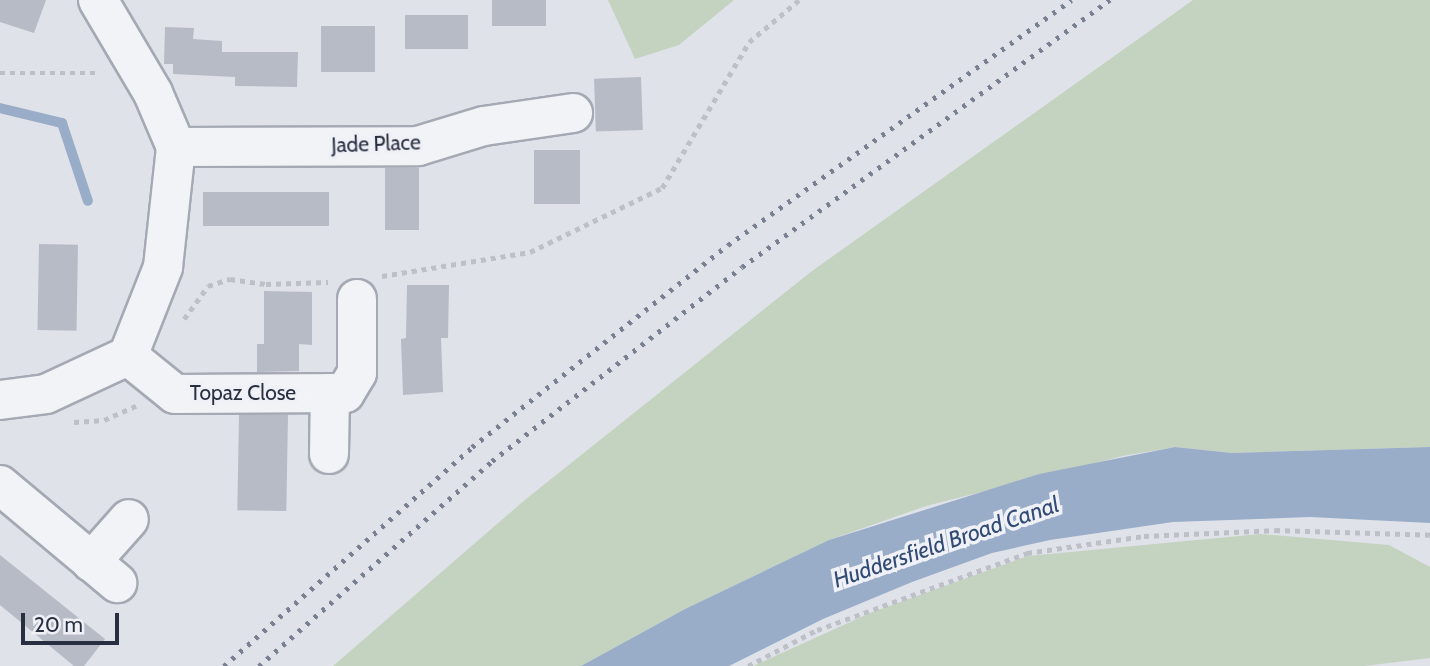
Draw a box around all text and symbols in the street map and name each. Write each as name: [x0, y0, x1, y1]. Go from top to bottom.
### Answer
street label: Jade Place: [331, 130, 421, 158]
street label: Topaz Close: [190, 380, 296, 406]
water label: Huddersfield Broad Canal: [829, 490, 1063, 594]
scale bar: [24, 600, 122, 644]
text: 20 m: [34, 612, 83, 637]

